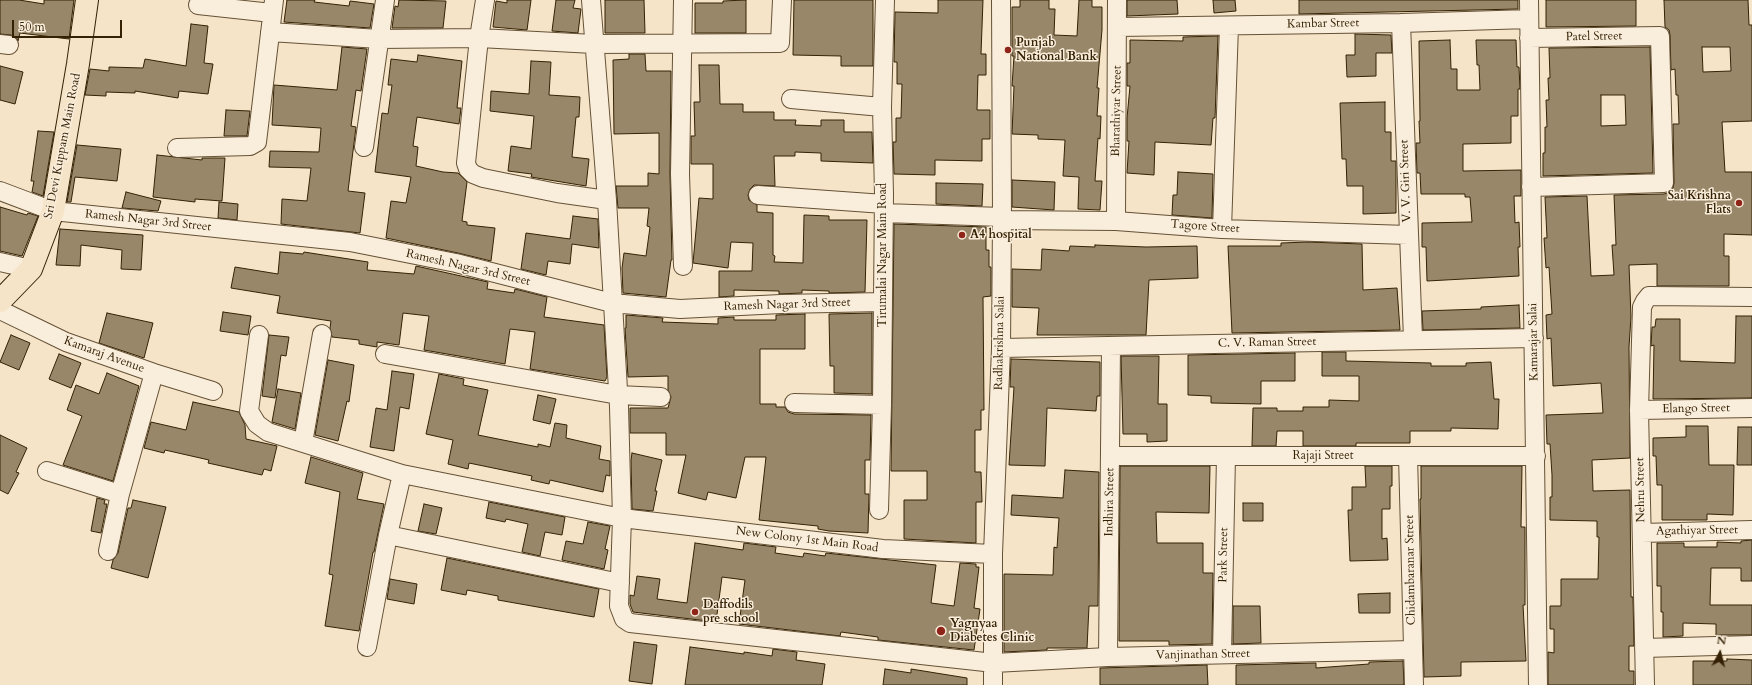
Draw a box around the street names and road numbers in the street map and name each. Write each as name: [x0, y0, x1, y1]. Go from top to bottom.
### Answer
street label: Kambar Street: [1287, 16, 1359, 32]
street label: Patel Street: [1566, 29, 1622, 45]
street label: Bharathiyar Street: [1109, 65, 1125, 157]
street label: Sri Devi Kuppam Main Road: [42, 72, 84, 220]
street label: V. V. Giri Street: [1397, 139, 1415, 223]
street label: Tirumalai Nagar Main Road: [876, 183, 890, 327]
street label: Ramesh Nagar 3rd Street: [84, 207, 212, 235]
street label: Tagore Street: [1170, 217, 1240, 237]
street label: Ramesh Nagar 3rd Street: [405, 247, 531, 289]
street label: Ramesh Nagar 3rd Street: [723, 296, 851, 314]
street label: Radhakrishna Salai: [992, 296, 1008, 390]
street label: Kamarajar Salai: [1526, 303, 1542, 381]
street label: Kamaraj Avenue: [62, 334, 146, 376]
street label: C. V. Raman Street: [1218, 335, 1316, 351]
street label: Elango Street: [1662, 401, 1730, 417]
street label: Rajaji Street: [1293, 449, 1353, 463]
street label: Nehru Street: [1633, 457, 1649, 523]
street label: Indhira Street: [1102, 467, 1118, 537]
street label: Chidambaranar Street: [1403, 515, 1419, 625]
street label: Agathiyar Street: [1656, 523, 1738, 539]
street label: New Colony 1st Main Road: [735, 524, 879, 556]
street label: Park Street: [1216, 527, 1232, 583]
street label: Vanjinathan Street: [1156, 647, 1250, 663]

